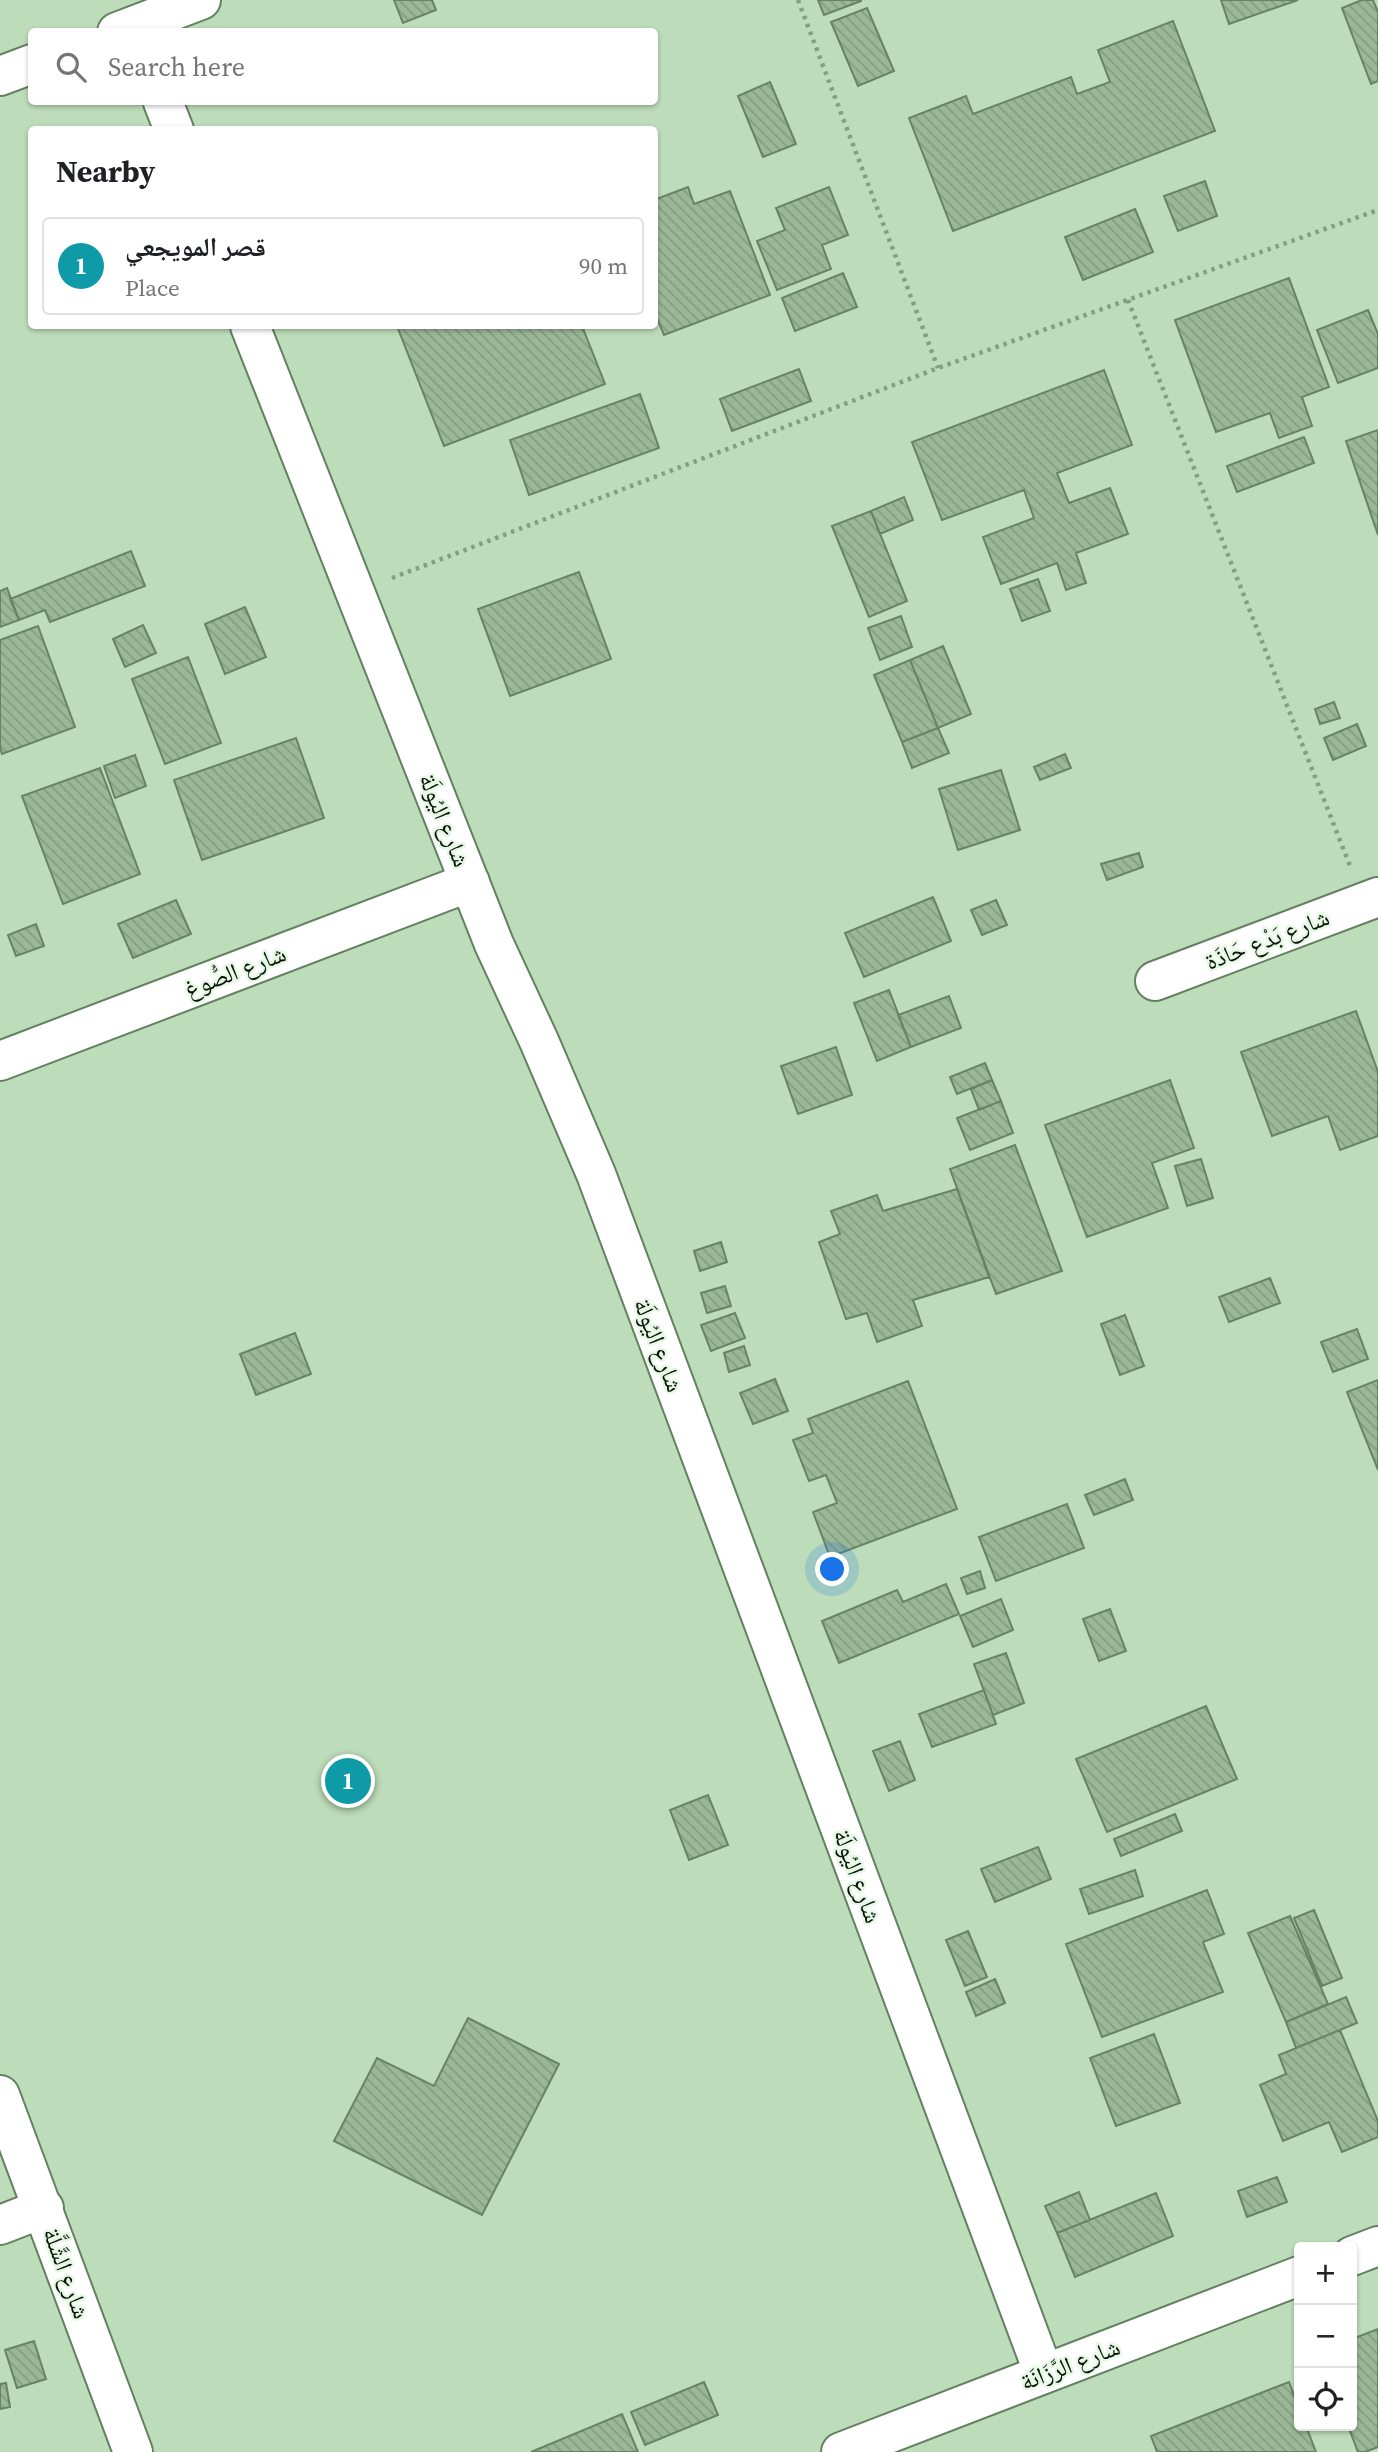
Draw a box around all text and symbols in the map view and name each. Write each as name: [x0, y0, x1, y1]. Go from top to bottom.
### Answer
search box: [28, 28, 658, 105]
icon: search: [52, 48, 90, 86]
text: Search here: [108, 49, 245, 85]
text: Nearby: [56, 151, 155, 192]
text: قصر المويجعي: [125, 229, 266, 265]
text: 1: [75, 250, 87, 282]
text: 90 m: [579, 250, 628, 282]
text: Place: [125, 272, 180, 304]
street label: شارع اليُولَة: [411, 768, 479, 872]
street label: شارع بَدْع حَاذَة: [1200, 900, 1334, 978]
street label: شارع الصُّوغ: [179, 937, 291, 1005]
street label: شارع اليُولَة: [626, 1293, 692, 1397]
your location: [815, 1552, 849, 1586]
pin: 1: [325, 1755, 371, 1807]
street label: شارع اليُولَة: [826, 1824, 890, 1928]
street label: شارع الشَّلَّة: [35, 2223, 99, 2323]
map controls: [1294, 2242, 1357, 2431]
button: +: [1294, 2242, 1357, 2305]
button: −: [1294, 2305, 1357, 2368]
street label: شارع الرَّزَانَة: [1015, 2330, 1125, 2398]
button: locate: [1294, 2368, 1357, 2431]

